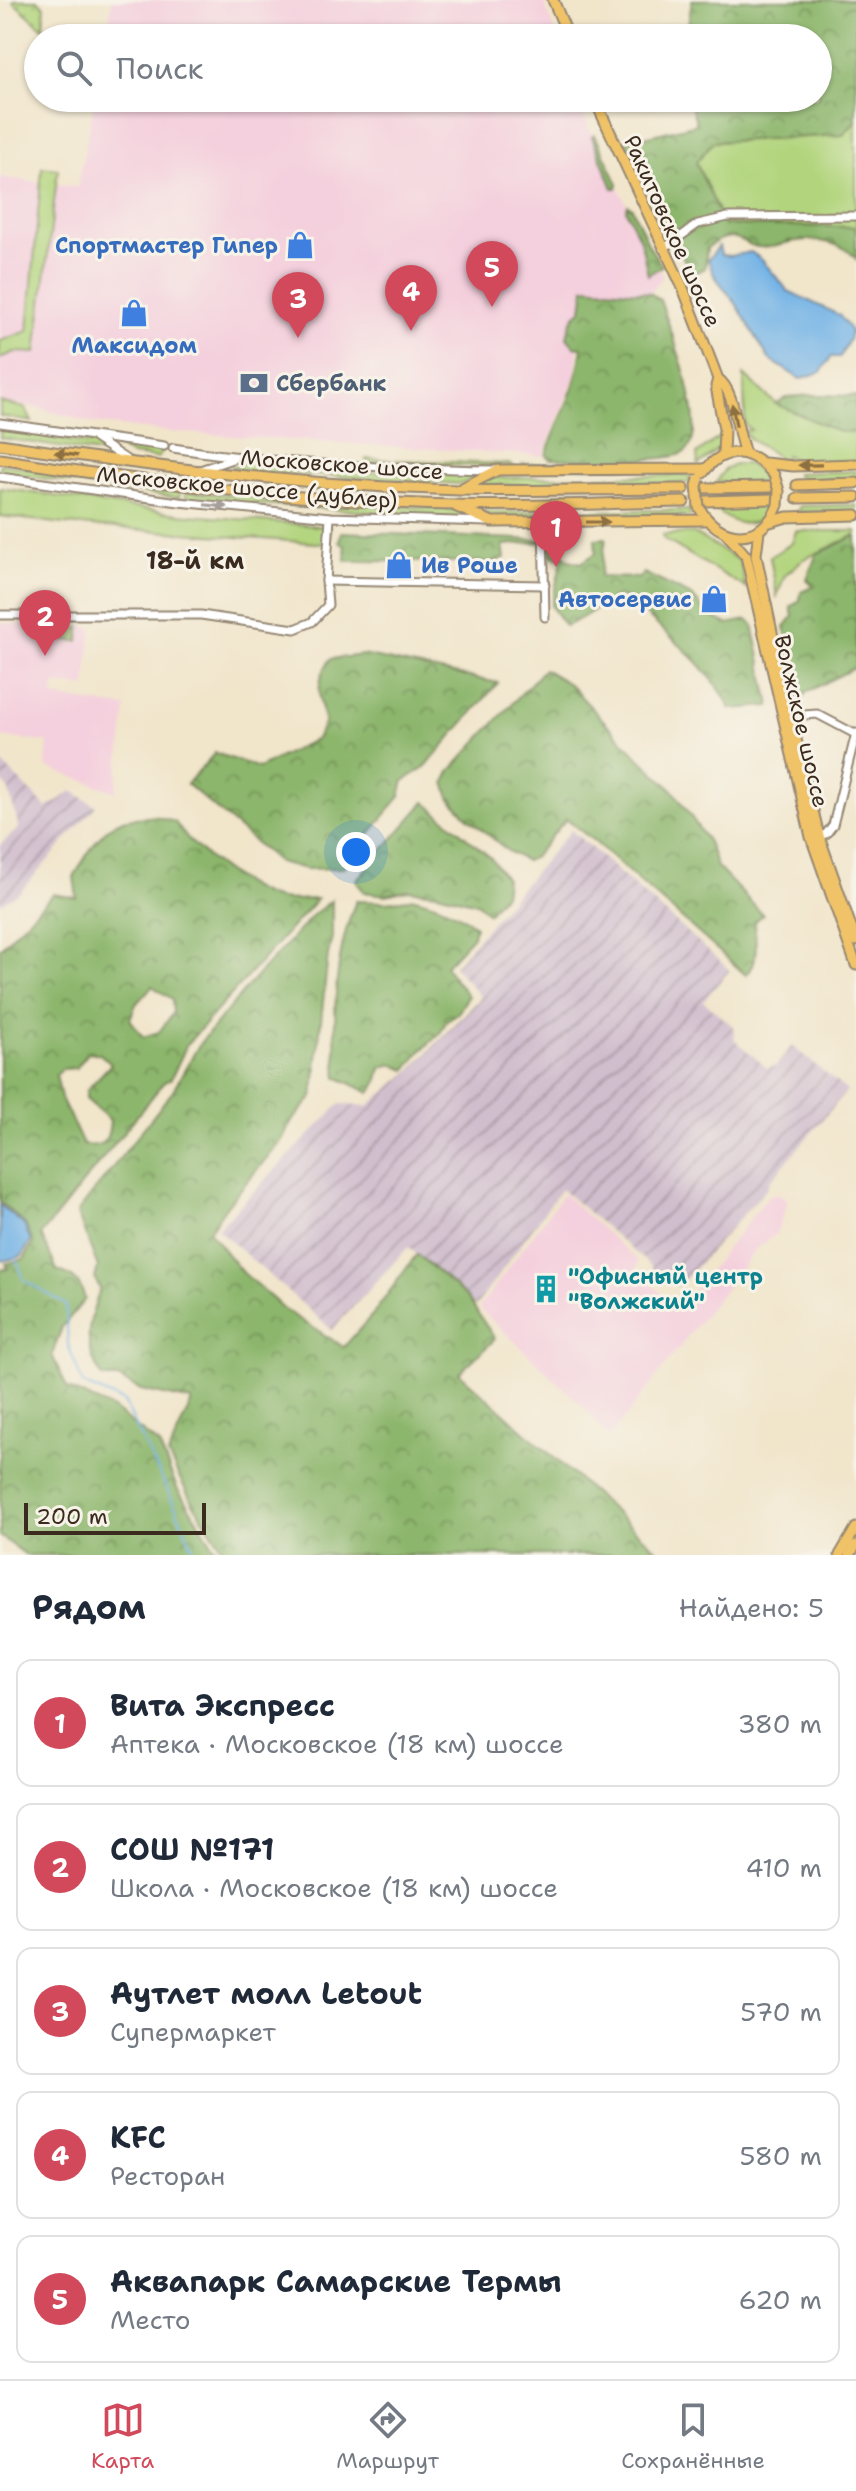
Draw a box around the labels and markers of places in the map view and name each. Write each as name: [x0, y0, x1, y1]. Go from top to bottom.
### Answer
shop icon: Спортмастер Гипер: [285, 230, 315, 260]
place label: Спортмастер Гипер: [55, 231, 278, 260]
pin: 5: [466, 241, 518, 307]
pin: 4: [385, 265, 437, 331]
pin: 3: [272, 272, 324, 338]
shop icon: Максидом: [119, 298, 149, 328]
place label: Максидом: [71, 331, 197, 360]
bank icon: Сбербанк: [239, 368, 269, 398]
place label: Сбербанк: [276, 369, 386, 398]
pin: 1: [530, 501, 582, 567]
shop icon: Ив Роше: [384, 550, 414, 580]
place label: Ив Роше: [421, 551, 518, 580]
shop icon: Автосервис: [699, 584, 729, 614]
place label: Автосервис: [558, 585, 692, 614]
pin: 2: [19, 590, 71, 656]
place label: "Офисный центр "Волжский": [568, 1262, 763, 1316]
building icon: "Офисный центр "Волжский": [531, 1274, 561, 1304]

